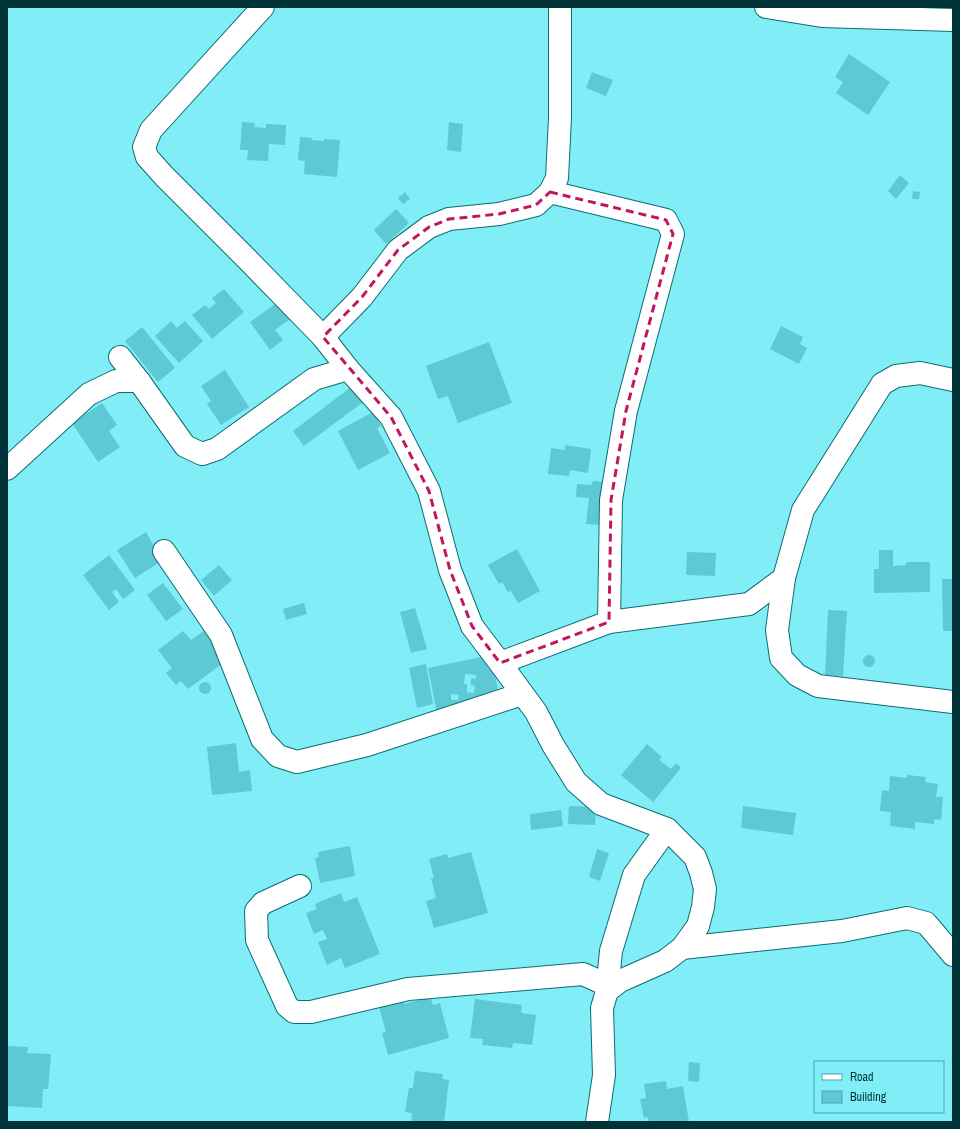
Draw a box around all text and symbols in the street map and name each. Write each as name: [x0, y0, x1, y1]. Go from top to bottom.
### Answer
legend: [814, 1061, 944, 1113]
text: Road: [850, 1069, 874, 1085]
text: Building: [850, 1089, 887, 1105]

